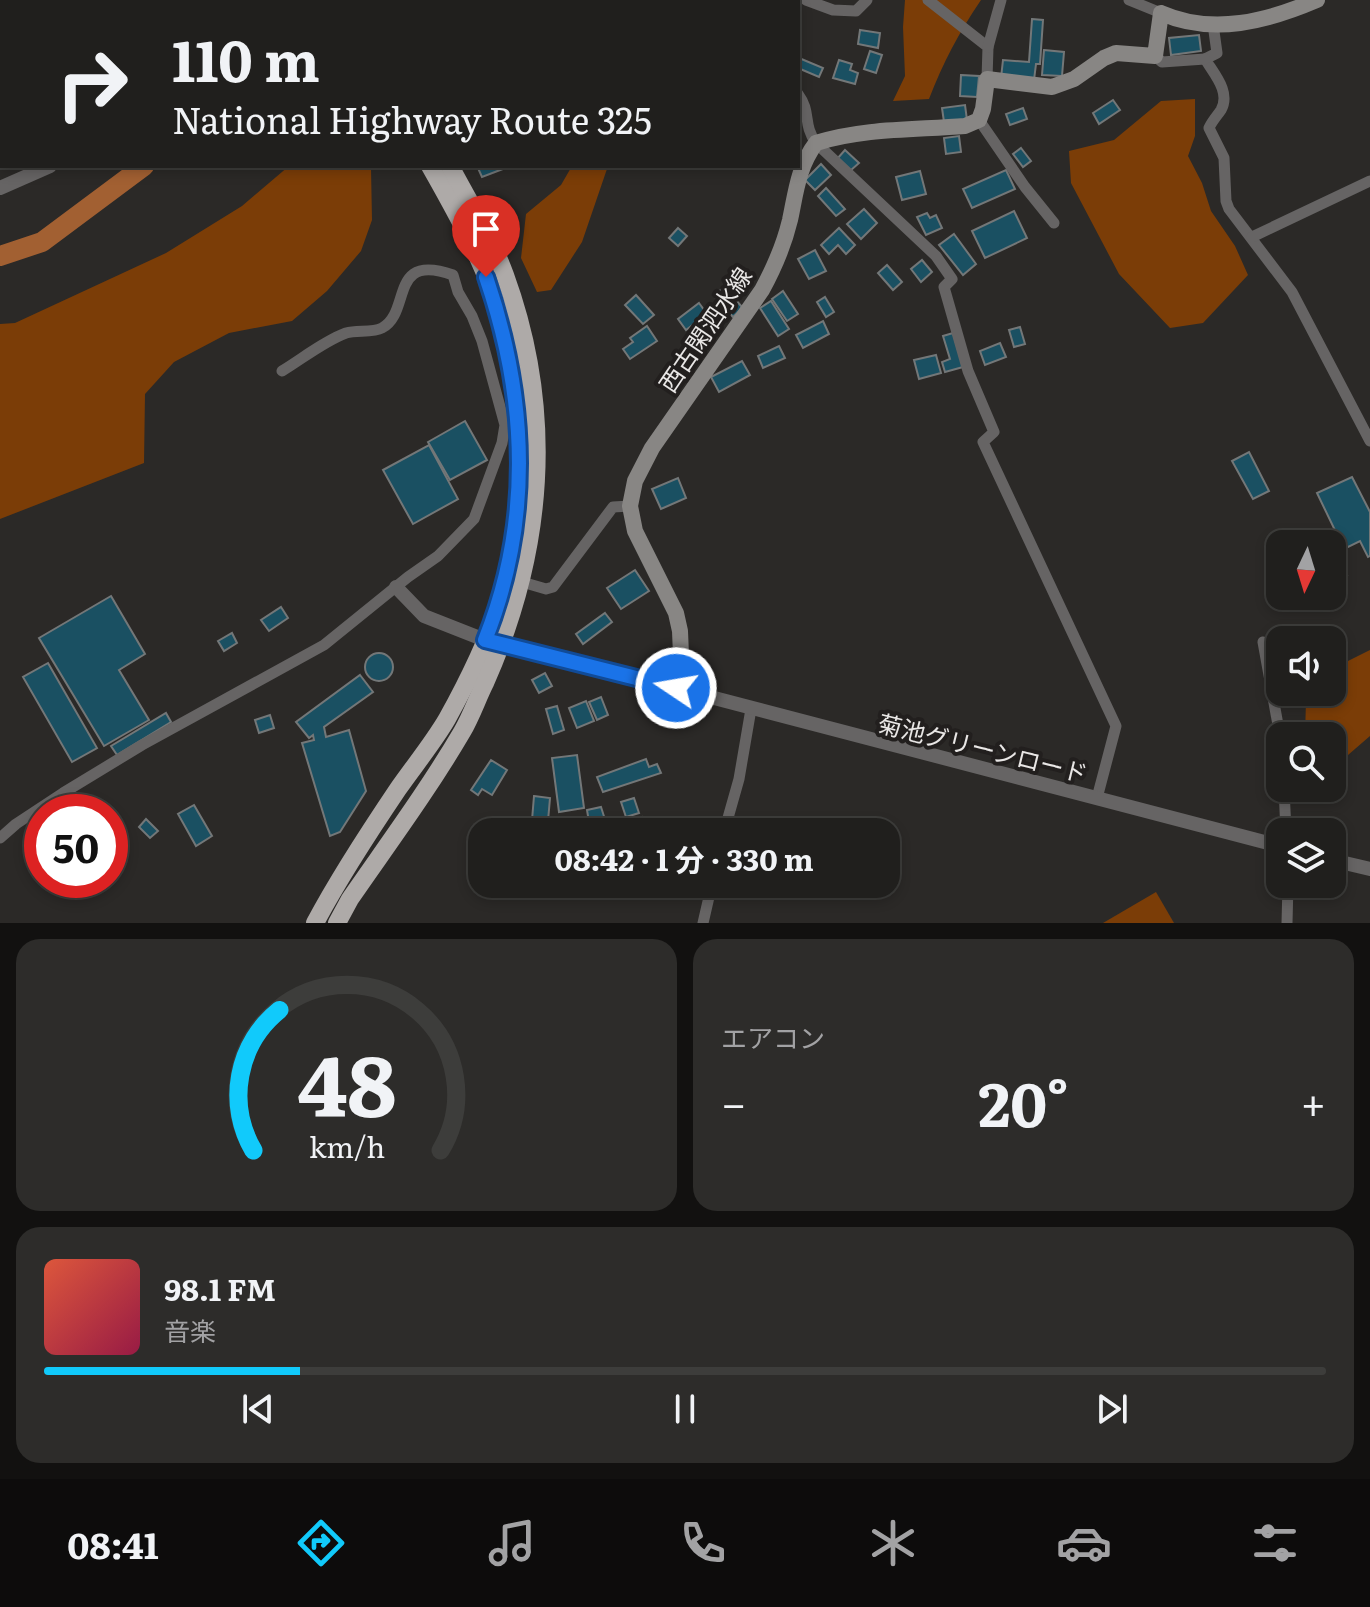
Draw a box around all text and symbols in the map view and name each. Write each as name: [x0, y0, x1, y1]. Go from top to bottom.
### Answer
text: 110 m: [172, 16, 320, 99]
icon: right: [40, 32, 144, 136]
text: National Highway Route 325: [172, 92, 652, 145]
pin: [452, 195, 520, 277]
icon: arrive: [464, 207, 508, 251]
street label: 西古閑泗水線: [649, 260, 759, 398]
north arrow: [1266, 530, 1346, 610]
map controls: [1266, 530, 1346, 898]
button: sound: [1266, 626, 1346, 706]
position arrow: [634, 646, 718, 730]
street label: 菊池グリーンロード: [875, 704, 1091, 790]
button: search: [1266, 722, 1346, 802]
speed limit sign: 50: [24, 794, 128, 898]
button: layers: [1266, 818, 1346, 898]
text: 08:42 · 1 分 · 330 m: [554, 836, 814, 880]
text: エアコン: [721, 1017, 825, 1056]
text: 48: [297, 1019, 396, 1143]
text: 20°: [978, 1056, 1069, 1145]
text: −: [721, 1068, 747, 1134]
text: +: [1300, 1068, 1326, 1134]
text: km/h: [308, 1124, 385, 1167]
text: 98.1 FM: [164, 1266, 276, 1310]
text: 音楽: [164, 1310, 216, 1349]
icon: previous: [236, 1387, 280, 1431]
icon: pause: [663, 1387, 707, 1431]
icon: next: [1090, 1387, 1134, 1431]
icon: directions: [293, 1515, 349, 1571]
icon: music: [484, 1515, 540, 1571]
icon: phone: [675, 1515, 731, 1571]
icon: climate: [865, 1515, 921, 1571]
icon: car: [1056, 1515, 1112, 1571]
icon: filters: [1247, 1515, 1303, 1571]
text: 08:41: [67, 1517, 159, 1570]

